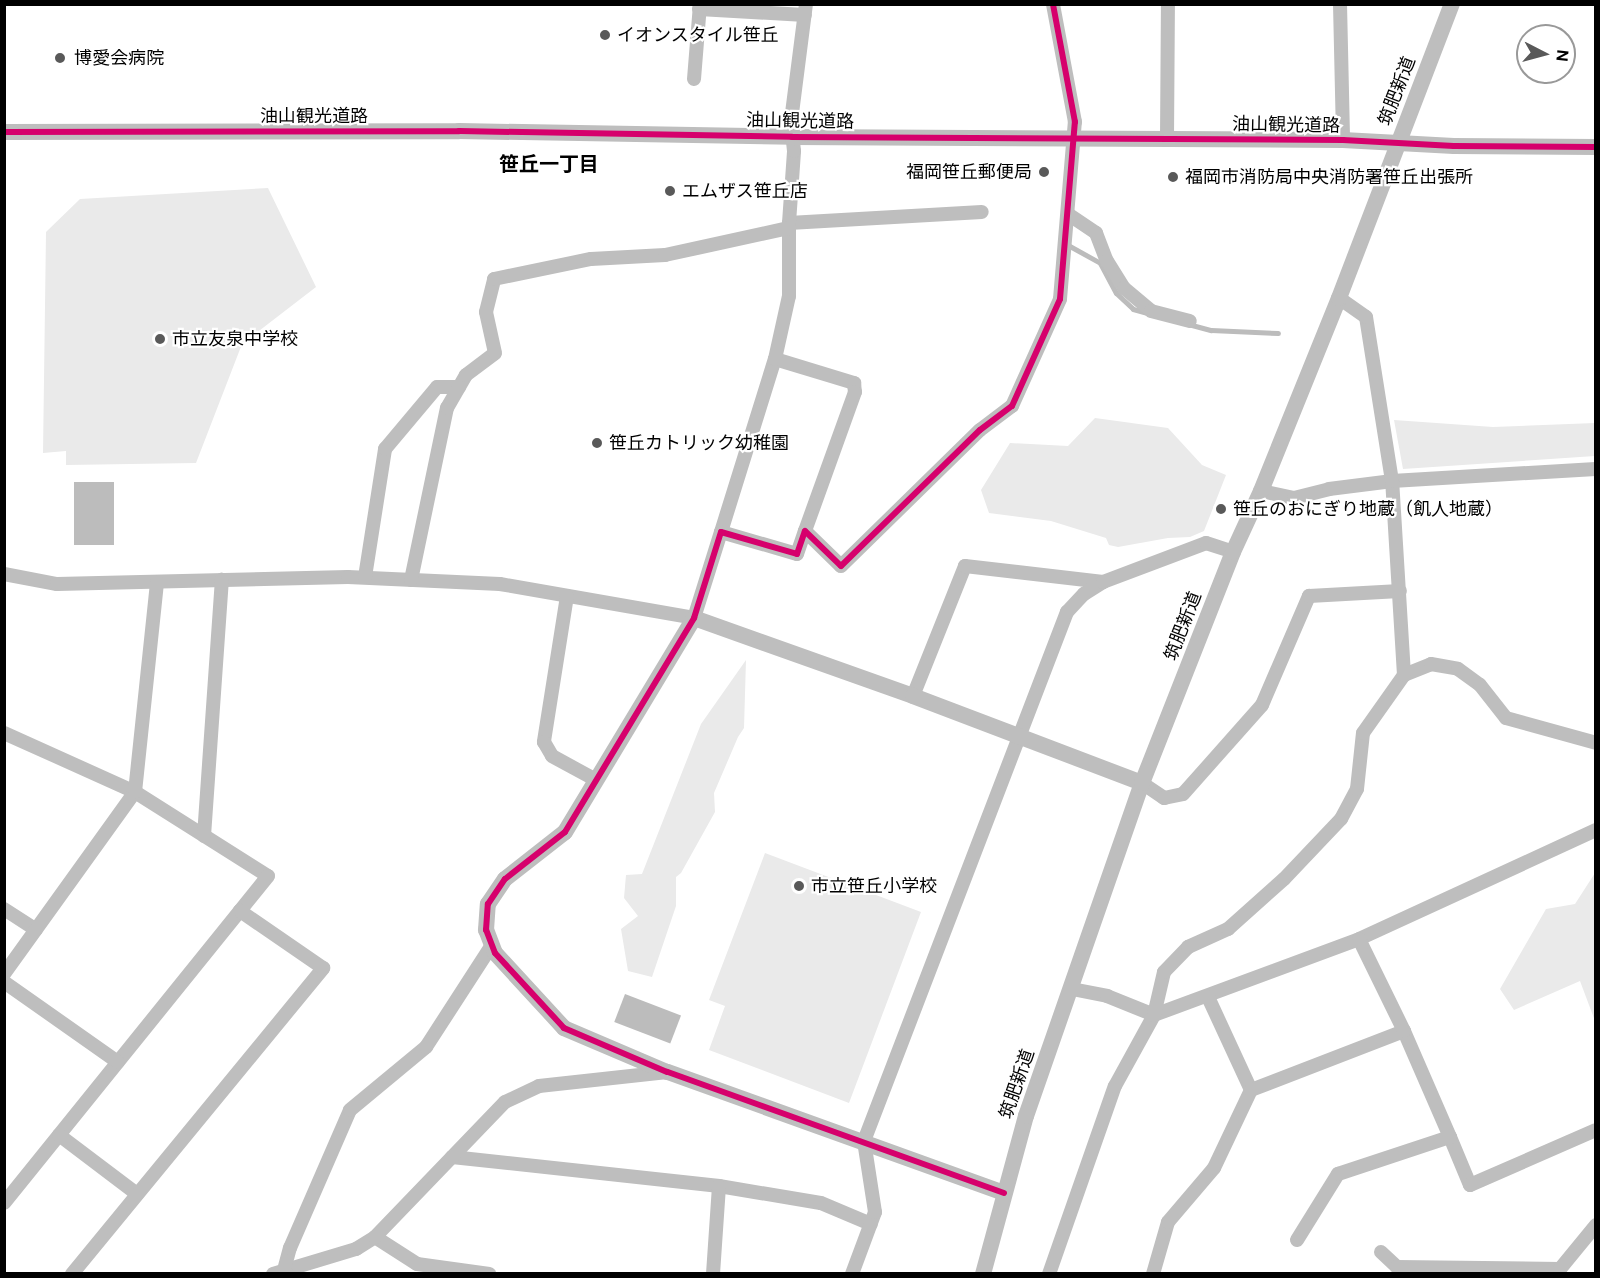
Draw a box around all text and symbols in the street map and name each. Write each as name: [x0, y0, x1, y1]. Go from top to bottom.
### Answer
place label: イオンスタイル笹丘: [617, 24, 779, 46]
north arrow: [1516, 24, 1576, 84]
marker: イオンスタイル笹丘: [598, 28, 612, 42]
place label: 博愛会病院: [74, 47, 164, 69]
marker: 博愛会病院: [51, 49, 69, 67]
text: N: [1551, 49, 1573, 63]
street label: 筑肥新道: [1374, 54, 1420, 128]
street label: 油山観光道路: [260, 105, 368, 127]
street label: 油山観光道路: [746, 109, 854, 133]
street label: 油山観光道路: [1232, 113, 1340, 137]
district label: 笹丘一丁目: [499, 152, 599, 176]
place label: 福岡笹丘郵便局: [906, 161, 1032, 183]
marker: 福岡笹丘郵便局: [1037, 165, 1051, 179]
place label: 福岡市消防局中央消防署笹丘出張所: [1185, 166, 1473, 188]
marker: 福岡市消防局中央消防署笹丘出張所: [1166, 170, 1180, 184]
place label: エムザス笹丘店: [682, 180, 808, 202]
marker: エムザス笹丘店: [663, 184, 677, 198]
place label: 市立友泉中学校: [172, 328, 298, 350]
marker: 市立友泉中学校: [153, 332, 167, 346]
place label: 笹丘カトリック幼稚園: [609, 432, 789, 454]
marker: 笹丘カトリック幼稚園: [590, 436, 604, 450]
place label: 笹丘のおにぎり地蔵（飢人地蔵）: [1233, 498, 1503, 520]
marker: 笹丘のおにぎり地蔵（飢人地蔵）: [1214, 502, 1228, 516]
street label: 筑肥新道: [1160, 589, 1206, 663]
place label: 市立笹丘小学校: [811, 875, 937, 897]
marker: 市立笹丘小学校: [792, 879, 806, 893]
street label: 筑肥新道: [995, 1046, 1039, 1122]

